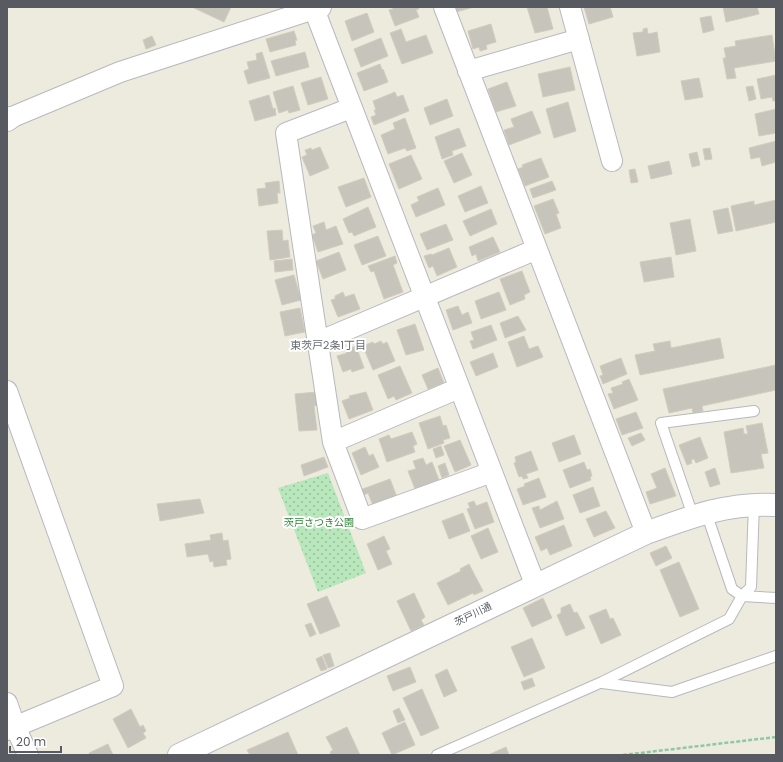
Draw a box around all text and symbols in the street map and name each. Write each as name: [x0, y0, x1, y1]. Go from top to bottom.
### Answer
district label: 東茨戸2条1丁目: [290, 337, 366, 353]
park label: 茨戸さつき公園: [284, 515, 354, 530]
street label: 茨戸川通: [452, 598, 494, 630]
scale bar: [10, 728, 61, 754]
text: 20 m: [16, 733, 46, 750]

